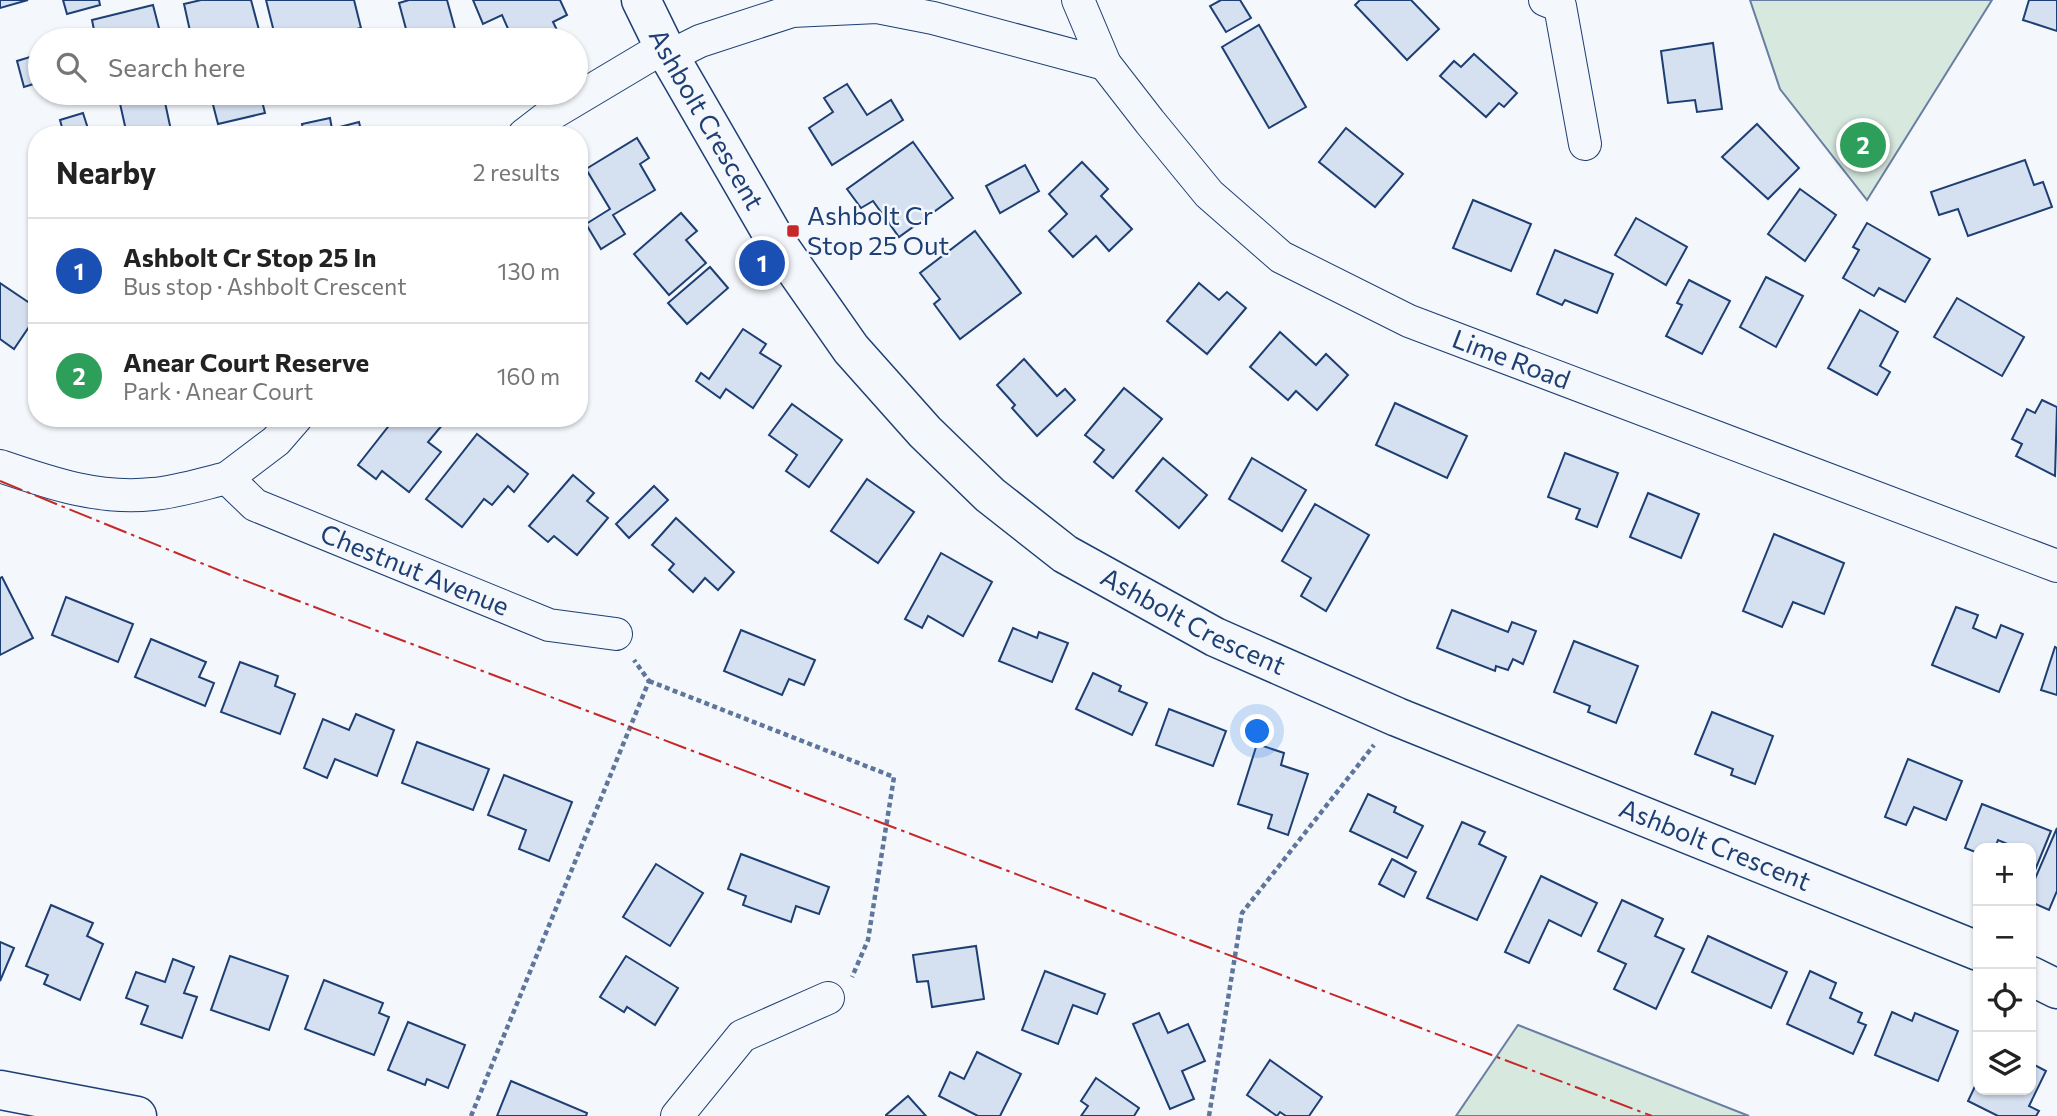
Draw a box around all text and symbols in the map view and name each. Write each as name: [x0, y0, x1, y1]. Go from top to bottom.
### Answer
street label: Ashbolt Crescent: [644, 23, 771, 215]
search box: [28, 28, 588, 105]
icon: search: [52, 48, 90, 86]
text: Search here: [108, 51, 246, 82]
pin: 2: [1840, 119, 1886, 171]
text: Nearby: [56, 153, 156, 190]
text: 2 results: [473, 158, 560, 186]
place label: Ashbolt Cr Stop 25 Out: [807, 199, 949, 260]
marker: Ashbolt Cr Stop 25 Out: [785, 223, 801, 239]
pin: 1: [739, 237, 785, 289]
text: Ashbolt Cr Stop 25 In: [123, 241, 377, 272]
text: 1: [74, 257, 84, 285]
text: 130 m: [498, 257, 560, 285]
text: Bus stop · Ashbolt Crescent: [123, 272, 407, 300]
street label: Lime Road: [1448, 322, 1575, 395]
text: Anear Court Reserve: [123, 346, 369, 377]
text: 2: [72, 362, 86, 390]
text: 160 m: [497, 362, 560, 390]
text: Park · Anear Court: [123, 377, 313, 405]
street label: Chestnut Avenue: [316, 516, 514, 621]
street label: Ashbolt Crescent: [1096, 560, 1291, 680]
your location: [1240, 714, 1274, 748]
street label: Ashbolt Crescent: [1615, 791, 1816, 896]
map controls: [1973, 843, 2036, 1095]
button: +: [1973, 843, 2036, 906]
button: −: [1973, 906, 2036, 969]
button: locate: [1973, 969, 2036, 1032]
button: layers: [1973, 1032, 2036, 1095]

